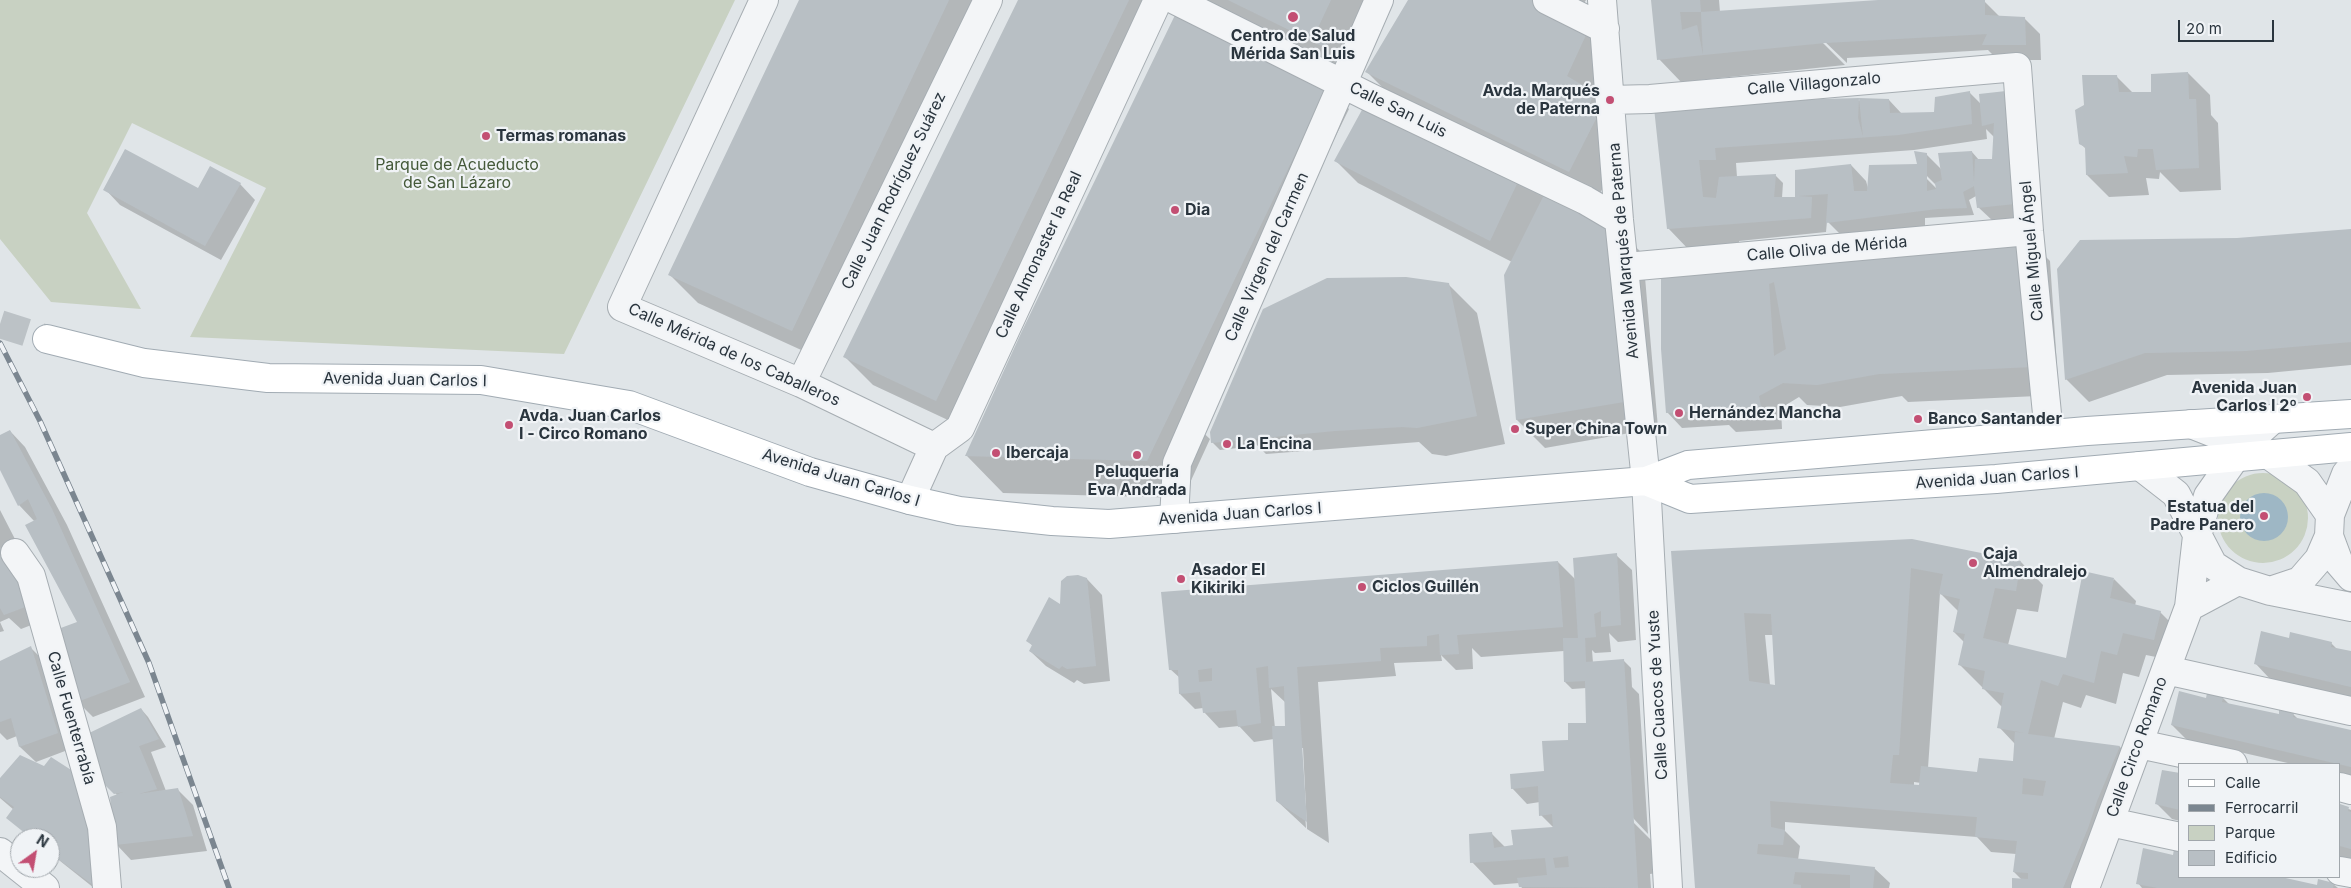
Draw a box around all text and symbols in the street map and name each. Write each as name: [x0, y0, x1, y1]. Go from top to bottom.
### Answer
marker: Centro de Salud Mérida San Luis: [1286, 10, 1300, 24]
scale bar: [2181, 10, 2277, 42]
text: 20 m: [2186, 19, 2222, 38]
place label: Centro de Salud Mérida San Luis: [1231, 26, 1355, 64]
street label: Calle Villagonzalo: [1746, 69, 1882, 99]
street label: Calle San Luis: [1346, 78, 1450, 142]
place label: Avda. Marqués de Paterna: [1482, 81, 1600, 119]
street label: Calle Juan Rodríguez Suárez: [838, 89, 950, 293]
marker: Avda. Marqués de Paterna: [1604, 94, 1616, 106]
place label: Termas romanas: [496, 126, 626, 146]
marker: Termas romanas: [480, 130, 492, 142]
street label: Avenida Marqués de Paterna: [1605, 142, 1643, 360]
park label: Parque de Acueducto de San Lázaro: [375, 155, 539, 193]
street label: Calle Almonaster la Real: [992, 168, 1086, 342]
street label: Calle Virgen del Carmen: [1221, 169, 1313, 345]
street label: Calle Miguel Ángel: [2016, 180, 2048, 322]
place label: Dia: [1185, 200, 1210, 220]
marker: Dia: [1169, 204, 1181, 216]
street label: Calle Oliva de Mérida: [1746, 232, 1908, 266]
street label: Calle Mérida de los Caballeros: [625, 299, 843, 411]
street label: Avenida Juan Carlos I: [323, 369, 487, 391]
place label: Avenida Juan Carlos I 2º: [2191, 378, 2297, 416]
marker: Avenida Juan Carlos I 2º: [2301, 391, 2313, 403]
place label: Hernández Mancha: [1689, 403, 1841, 423]
place label: Avda. Juan Carlos I - Circo Romano: [519, 406, 661, 444]
marker: Hernández Mancha: [1673, 407, 1685, 419]
place label: Banco Santander: [1928, 409, 2062, 429]
marker: Banco Santander: [1912, 413, 1924, 425]
marker: Avda. Juan Carlos I - Circo Romano: [503, 419, 515, 431]
place label: Super China Town: [1525, 419, 1667, 439]
marker: Super China Town: [1509, 423, 1521, 435]
place label: La Encina: [1237, 434, 1312, 454]
marker: La Encina: [1221, 438, 1233, 450]
place label: Ibercaja: [1006, 443, 1069, 463]
street label: Avenida Juan Carlos I: [760, 445, 922, 511]
marker: Ibercaja: [990, 447, 1002, 459]
marker: Peluquería Eva Andrada: [1131, 449, 1143, 461]
place label: Peluquería Eva Andrada: [1087, 462, 1187, 500]
street label: Avenida Juan Carlos I: [1915, 463, 2079, 493]
place label: Estatua del Padre Panero: [2150, 497, 2254, 535]
street label: Avenida Juan Carlos I: [1158, 499, 1322, 529]
marker: Estatua del Padre Panero: [2258, 510, 2270, 522]
place label: Caja Almendralejo: [1983, 544, 2087, 582]
marker: Caja Almendralejo: [1967, 557, 1979, 569]
place label: Asador El Kikiriki: [1191, 560, 1265, 598]
marker: Asador El Kikiriki: [1175, 573, 1187, 585]
place label: Ciclos Guillén: [1372, 577, 1479, 597]
marker: Ciclos Guillén: [1356, 581, 1368, 593]
street label: Calle Cuacos de Yuste: [1644, 610, 1672, 780]
street label: Calle Fuenterrabía: [43, 649, 99, 787]
street label: Calle Circo Romano: [2103, 674, 2171, 820]
legend: [2178, 763, 2341, 878]
text: Calle: [2225, 773, 2260, 792]
text: Ferrocarril: [2225, 798, 2298, 817]
text: Parque: [2225, 823, 2275, 842]
north arrow: [10, 828, 60, 878]
text: N: [34, 831, 52, 851]
text: Edificio: [2225, 848, 2277, 867]

